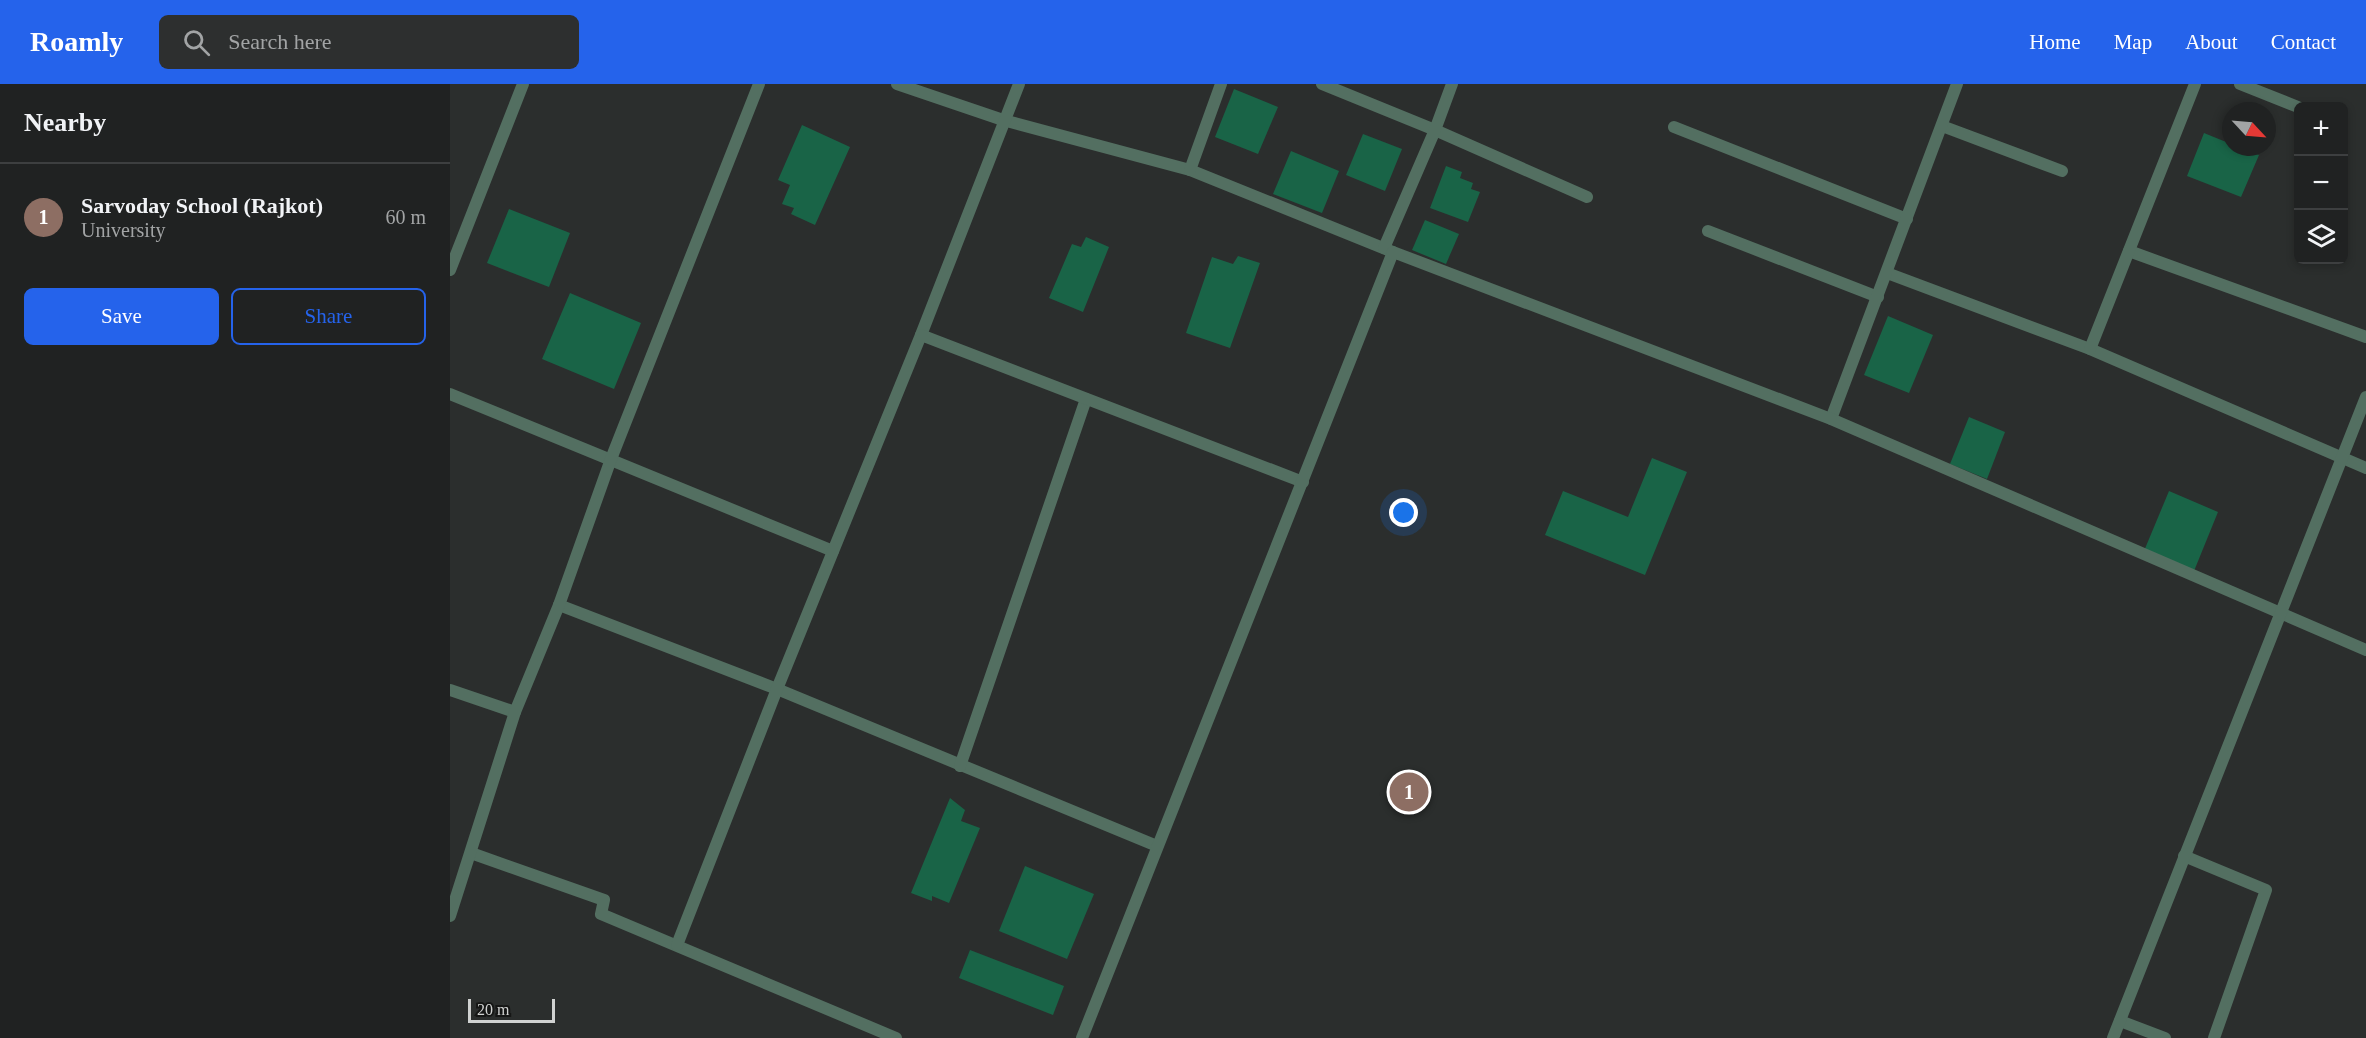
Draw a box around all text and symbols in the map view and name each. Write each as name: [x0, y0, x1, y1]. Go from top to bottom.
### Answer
search box: [159, 15, 579, 69]
text: Roamly: [30, 26, 123, 57]
icon: search: [180, 26, 213, 59]
text: Search here: [228, 29, 332, 54]
text: Home: [2029, 30, 2081, 54]
text: Map: [2114, 30, 2152, 54]
text: About: [2185, 30, 2238, 54]
text: Contact: [2271, 30, 2336, 54]
north arrow: [2222, 102, 2276, 156]
map controls: [2294, 102, 2348, 264]
button: +: [2294, 102, 2348, 156]
text: Nearby: [24, 108, 106, 137]
button: −: [2294, 156, 2348, 210]
text: Sarvoday School (Rajkot): [81, 193, 323, 218]
text: 1: [39, 206, 49, 228]
text: 60 m: [385, 206, 426, 228]
button: layers: [2294, 210, 2348, 264]
text: University: [81, 219, 165, 241]
button: Save: [24, 288, 219, 345]
button: Share: [231, 288, 426, 345]
your location: [1389, 498, 1418, 527]
pin: 1: [1390, 770, 1428, 814]
scale bar: [468, 996, 555, 1024]
text: 20 m: [477, 1001, 509, 1018]

